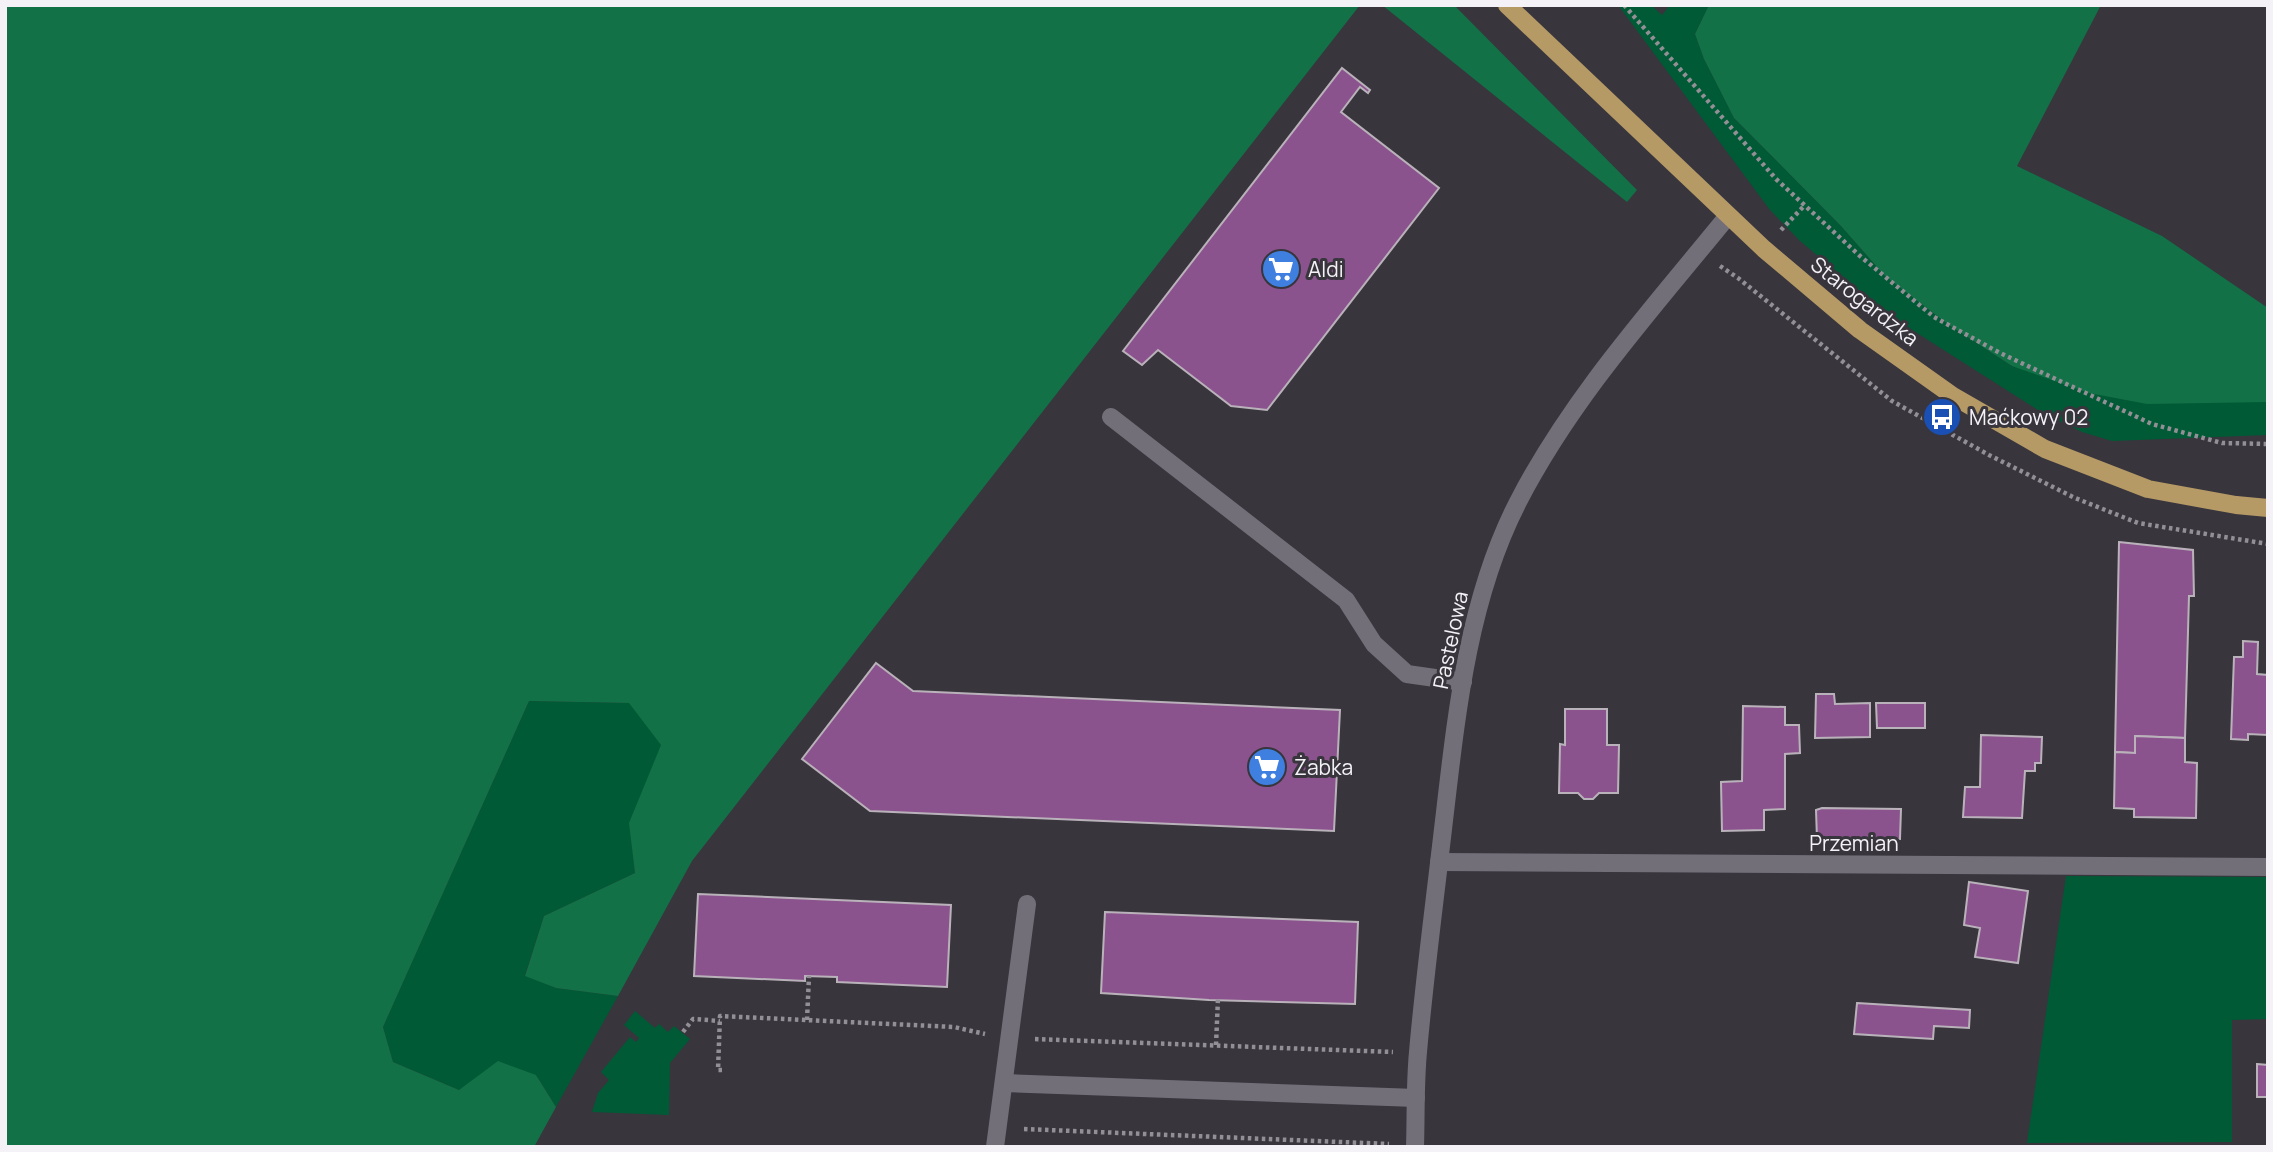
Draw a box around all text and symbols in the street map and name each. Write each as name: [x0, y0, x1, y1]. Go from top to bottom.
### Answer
supermarket icon: Aldi: [1260, 248, 1302, 290]
street label: Starogardzka: [1805, 250, 1925, 352]
place label: Aldi: [1308, 255, 1344, 283]
bus stop icon: Maćkowy 02: [1921, 396, 1963, 438]
place label: Maćkowy 02: [1969, 403, 2088, 431]
street label: Pastelowa: [1426, 589, 1474, 691]
supermarket icon: Żabka: [1246, 746, 1288, 788]
place label: Żabka: [1294, 753, 1353, 781]
street label: Przemian: [1809, 829, 1899, 857]

